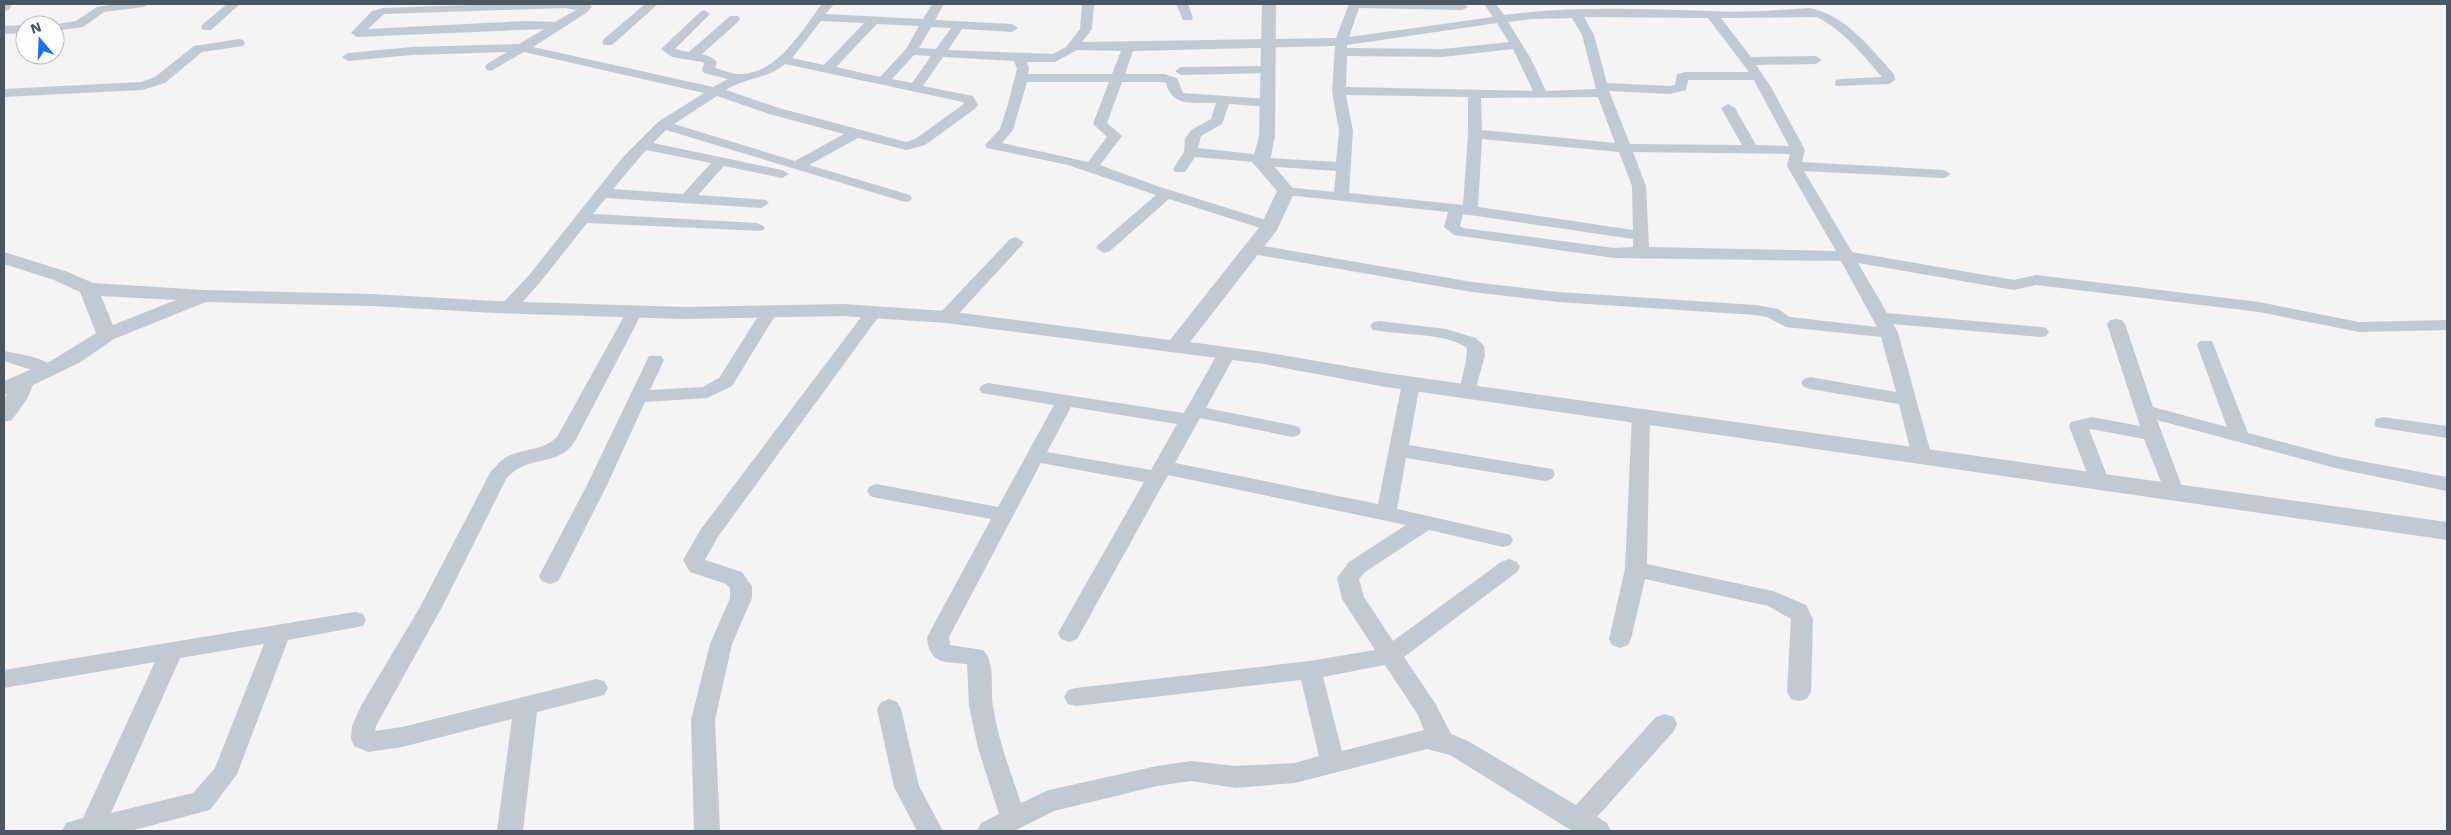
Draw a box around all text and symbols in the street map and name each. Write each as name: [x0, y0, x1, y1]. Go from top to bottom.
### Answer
north arrow: [15, 15, 65, 65]
text: N: [28, 18, 43, 37]

